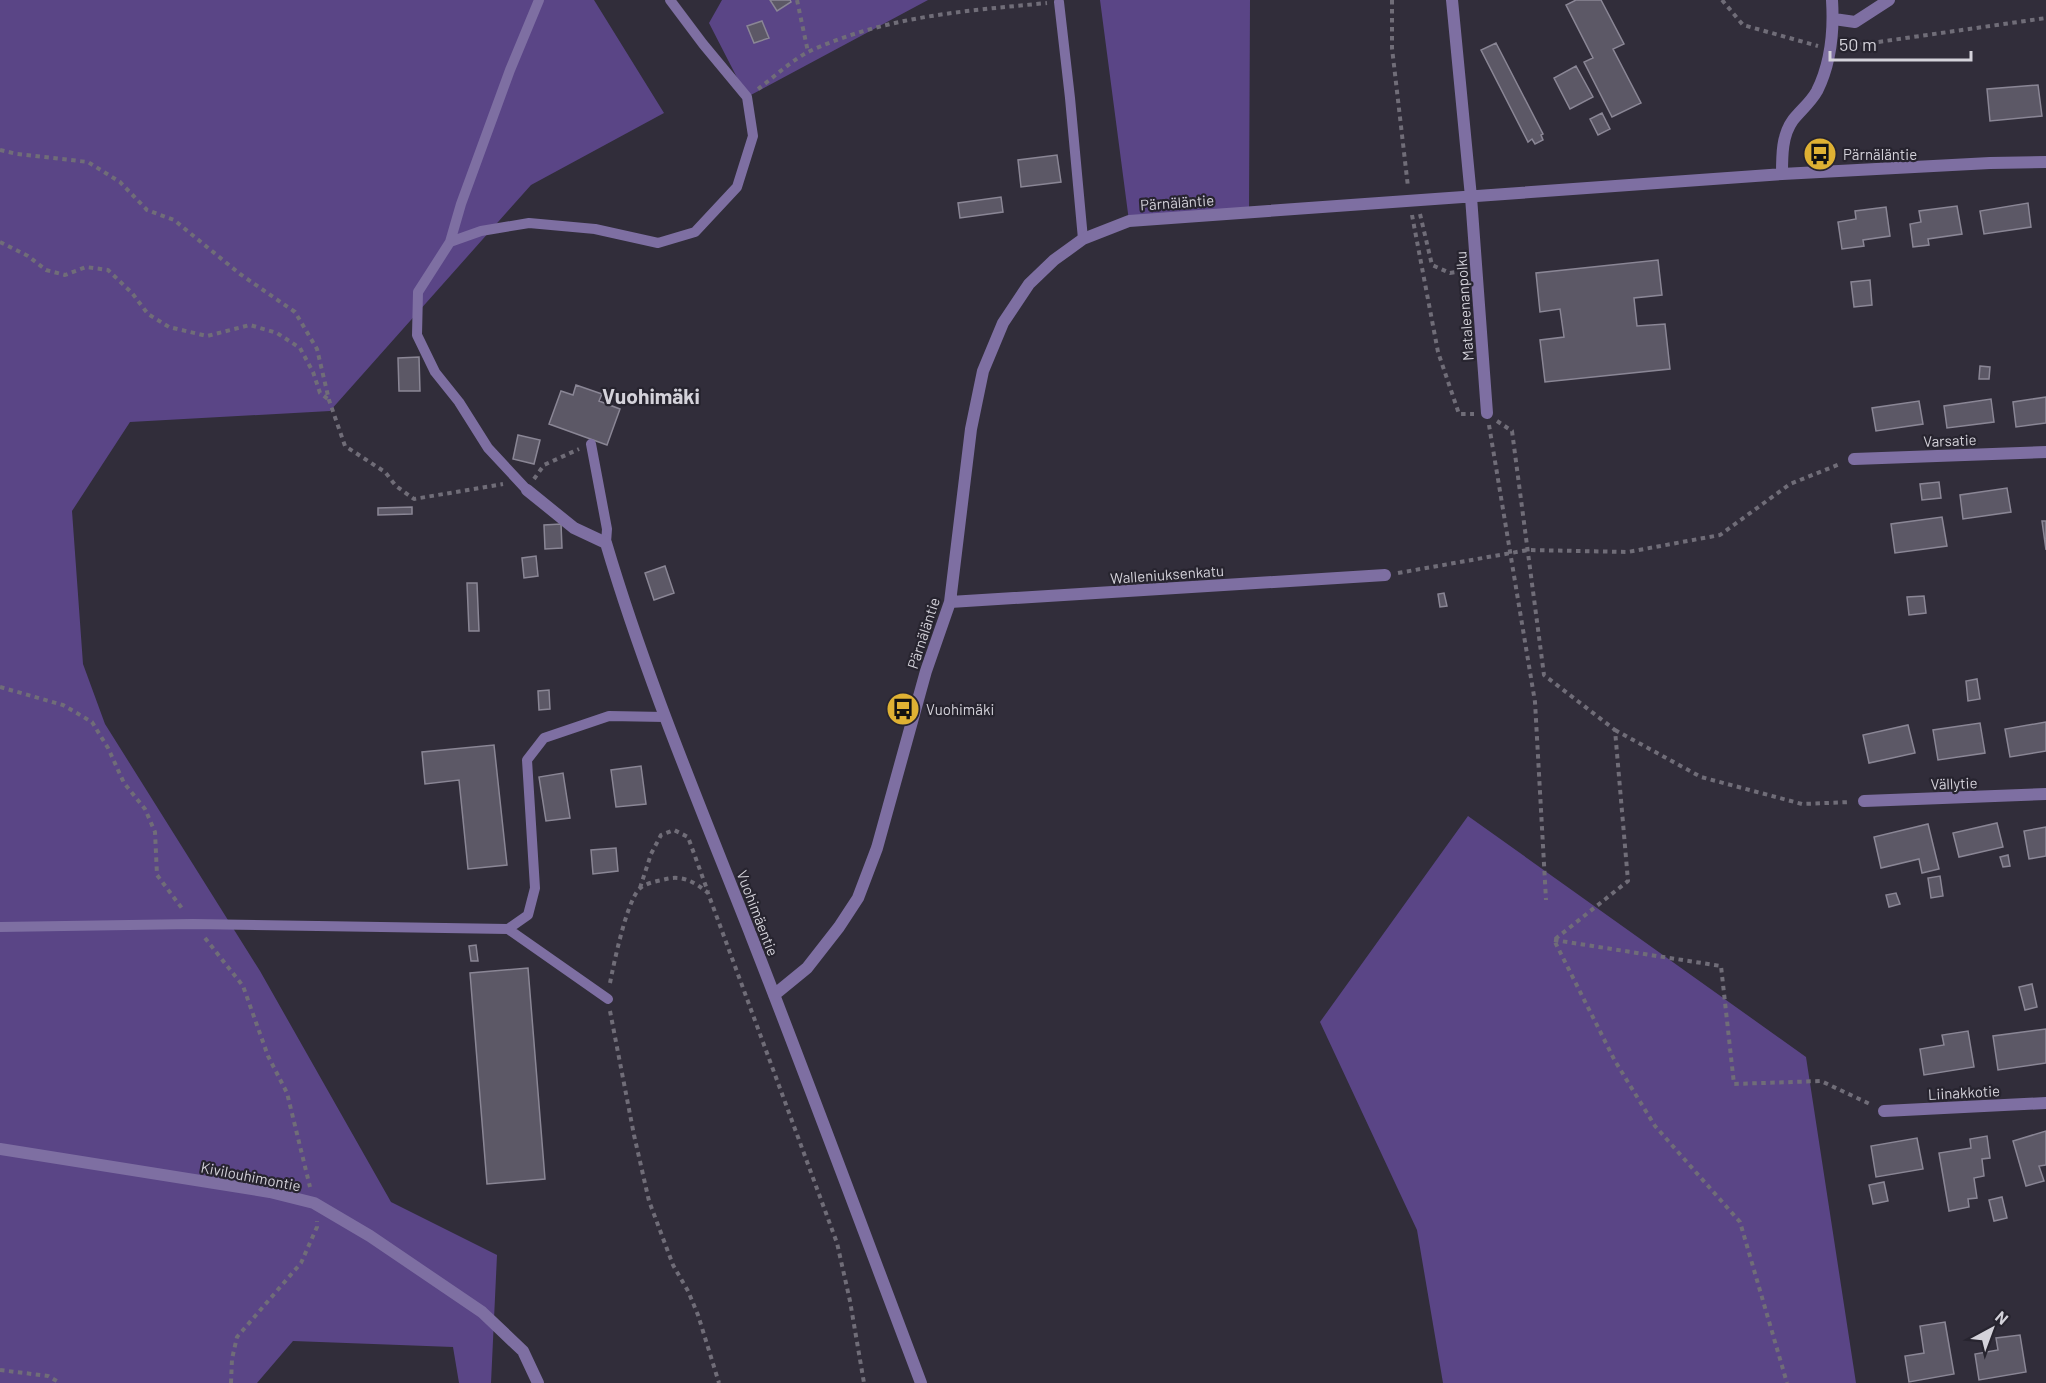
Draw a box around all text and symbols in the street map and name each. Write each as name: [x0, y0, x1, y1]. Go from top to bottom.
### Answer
scale bar: [1830, 24, 1971, 62]
text: 50 m: [1839, 33, 1877, 55]
bus stop icon: Pärnäläntie: [1802, 136, 1838, 172]
place label: Pärnäläntie: [1843, 145, 1917, 163]
street label: Pärnäläntie: [1139, 190, 1215, 214]
street label: Mataleenanpolku: [1451, 250, 1477, 362]
district label: Vuohimäki: [602, 383, 700, 408]
street label: Varsatie: [1923, 430, 1977, 450]
street label: Walleniuksenkatu: [1109, 561, 1225, 587]
street label: Pärnäläntie: [903, 595, 943, 671]
bus stop icon: Vuohimäki: [885, 691, 921, 727]
place label: Vuohimäki: [926, 700, 994, 718]
street label: Vällytie: [1930, 773, 1978, 793]
street label: Vuohimäentie: [733, 868, 783, 958]
street label: Liinakkotie: [1928, 1081, 2000, 1103]
street label: Kivilouhimontie: [200, 1157, 302, 1195]
north arrow: [1962, 1299, 2022, 1359]
text: N: [1992, 1307, 2012, 1328]

